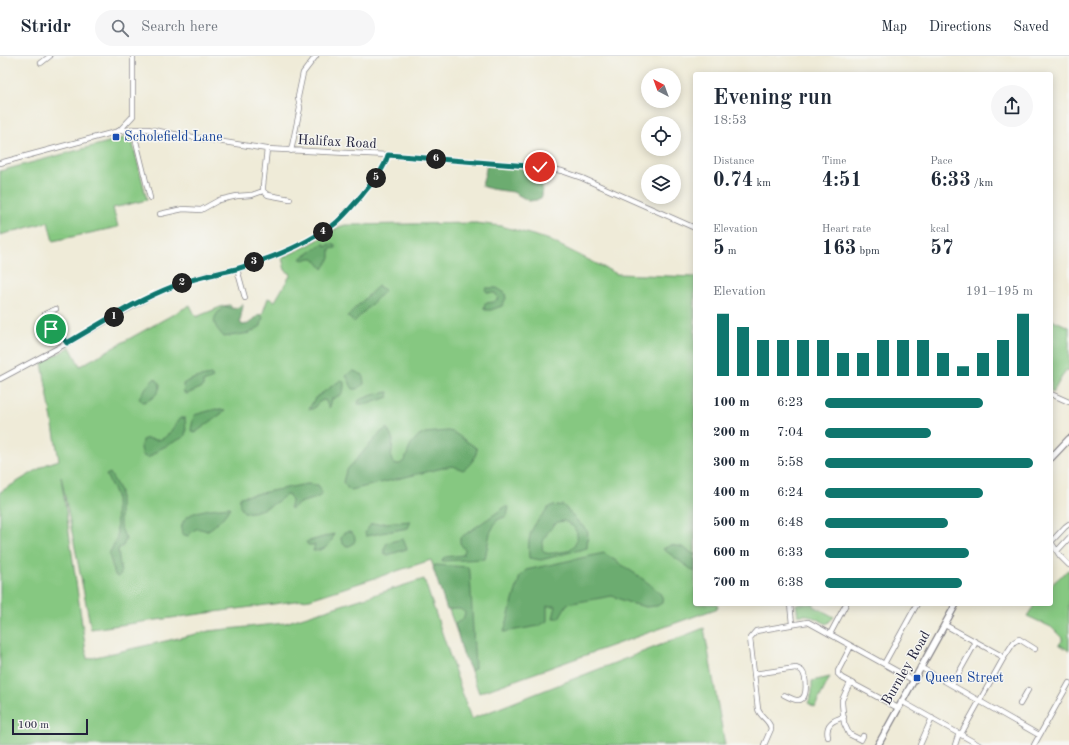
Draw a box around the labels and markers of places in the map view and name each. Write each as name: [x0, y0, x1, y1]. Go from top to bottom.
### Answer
place label: Scholefield Lane: [124, 130, 223, 144]
marker: Scholefield Lane: [111, 132, 121, 142]
pin: 6: [426, 149, 446, 169]
pin: [523, 150, 557, 184]
pin: 5: [366, 168, 386, 188]
pin: 4: [313, 222, 333, 242]
pin: 3: [244, 252, 264, 272]
pin: 2: [172, 273, 192, 293]
pin: 1: [104, 307, 124, 327]
pin: [34, 312, 68, 346]
place label: Queen Street: [925, 671, 1004, 685]
marker: Queen Street: [912, 673, 922, 683]

